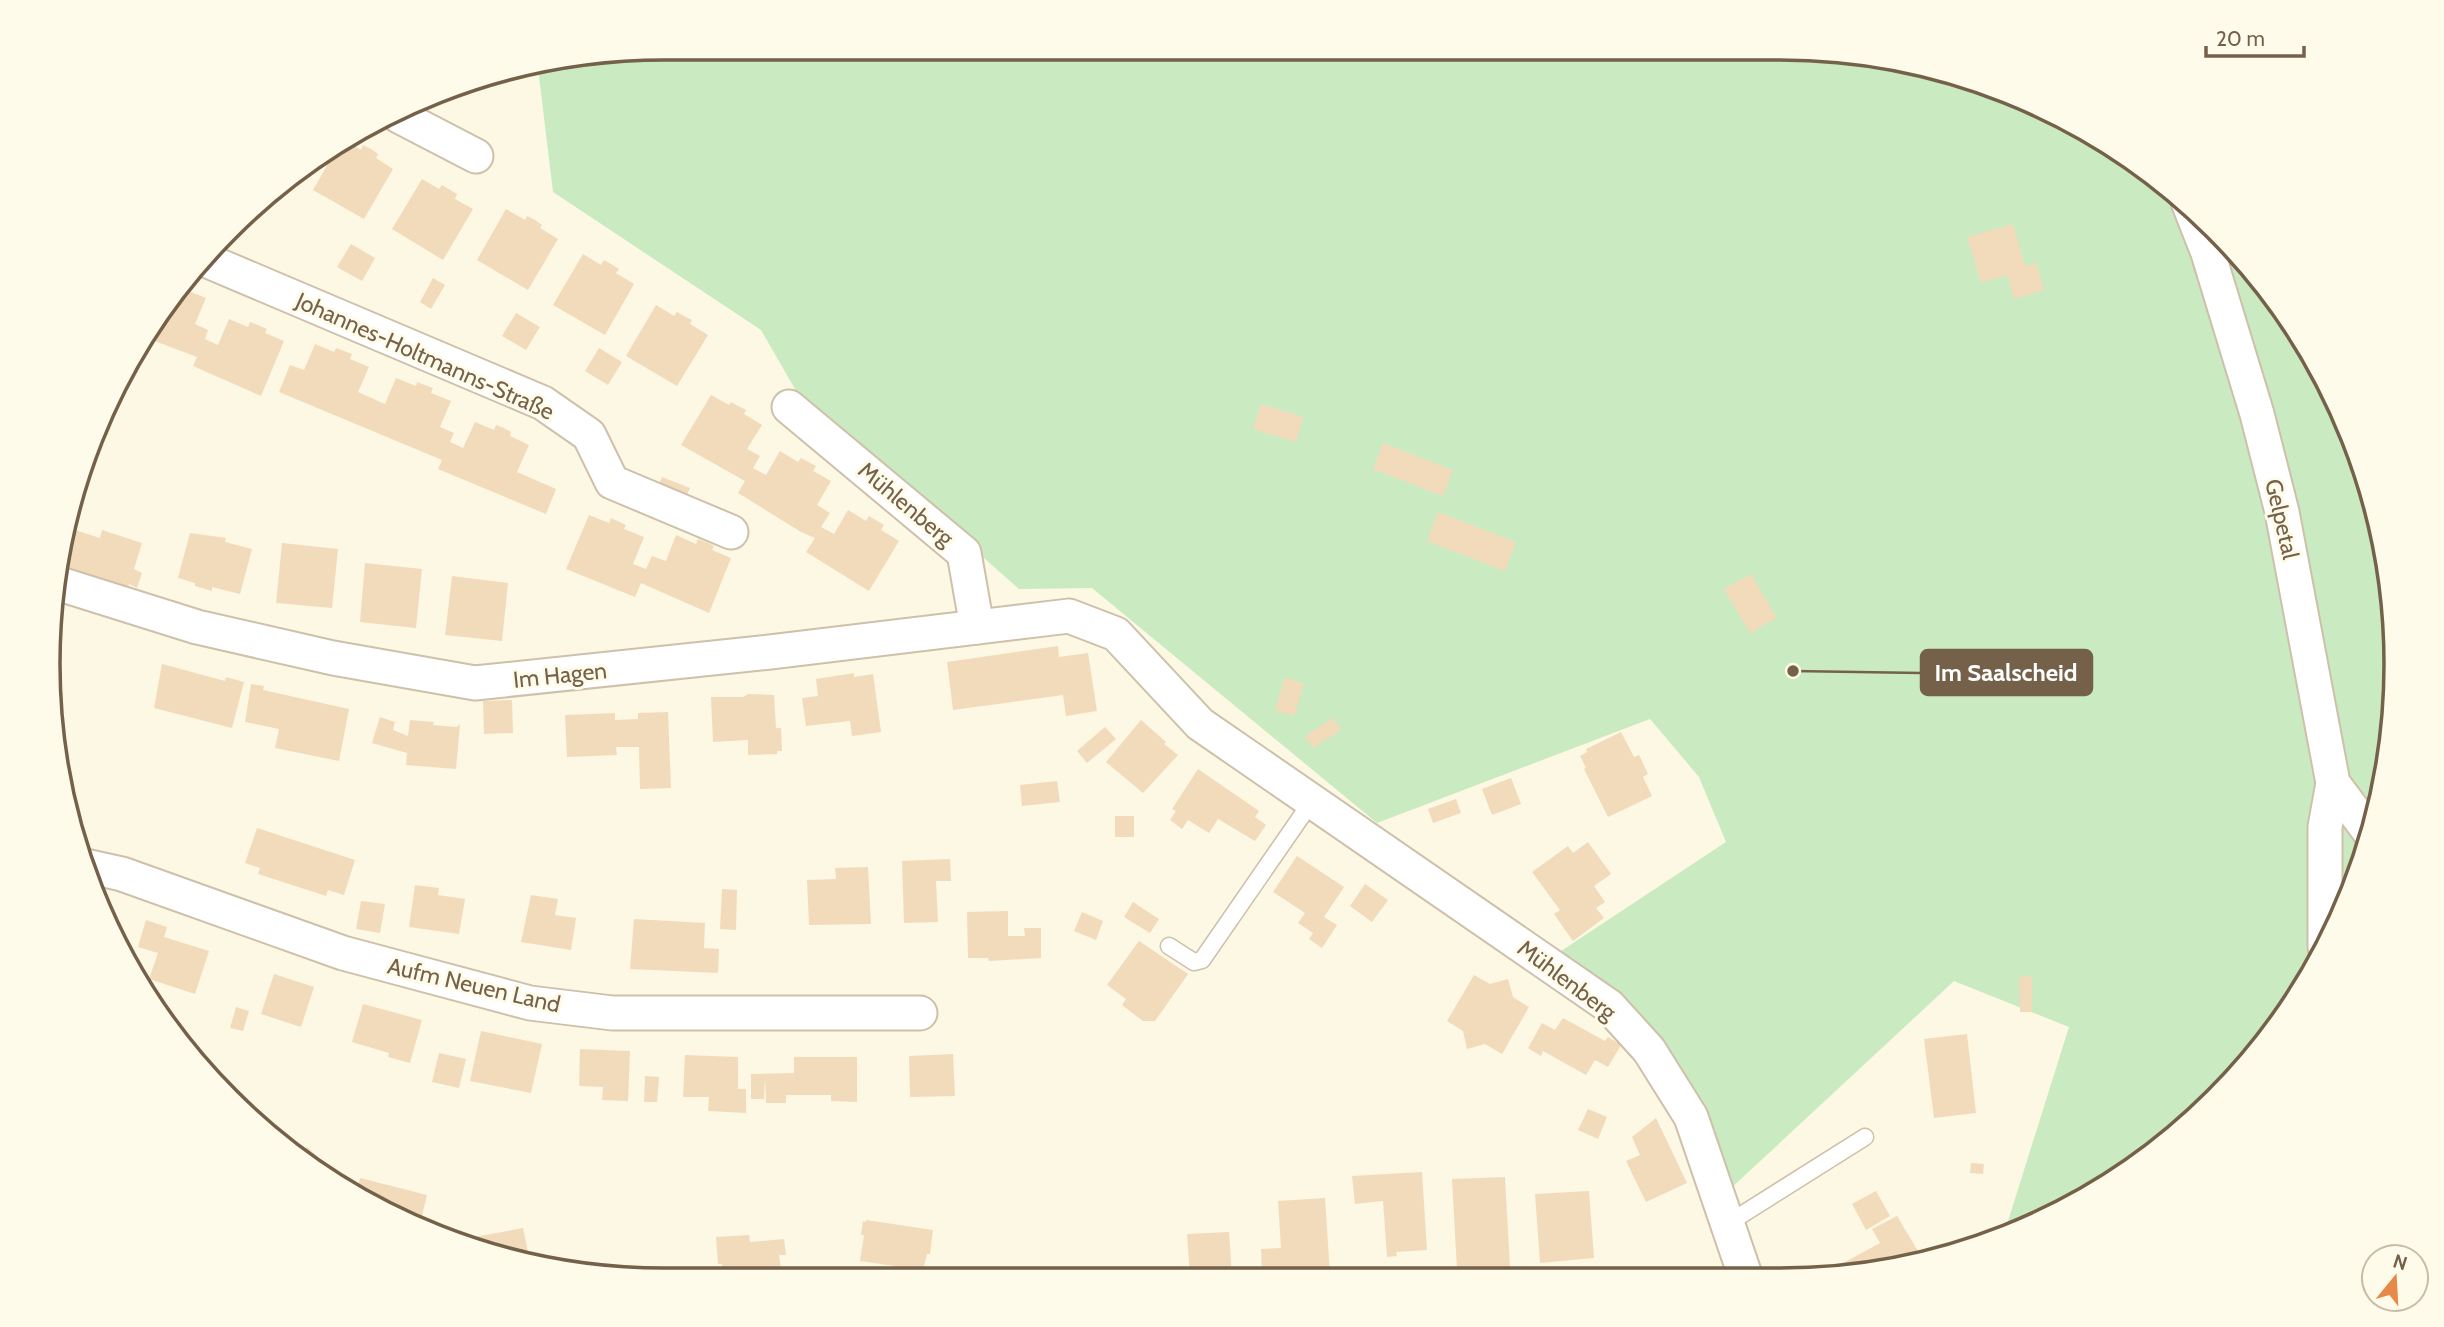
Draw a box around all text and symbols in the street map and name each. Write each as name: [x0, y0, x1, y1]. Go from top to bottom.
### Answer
scale bar: [2206, 14, 2304, 58]
text: 20 m: [2216, 26, 2265, 51]
street label: Johannes-Holtmanns-Straße: [291, 286, 559, 426]
street label: Mühlenberg: [853, 456, 960, 552]
street label: Gelpetal: [2259, 476, 2305, 562]
callout: Im Saalscheid: [1921, 650, 2092, 695]
street label: Im Hagen: [512, 656, 608, 694]
text: Im Saalscheid: [1934, 658, 2078, 687]
street label: Mühlenberg: [1512, 934, 1622, 1026]
street label: Aufm Neuen Land: [385, 951, 563, 1019]
north arrow: [2360, 1243, 2430, 1313]
text: N: [2390, 1249, 2410, 1275]

